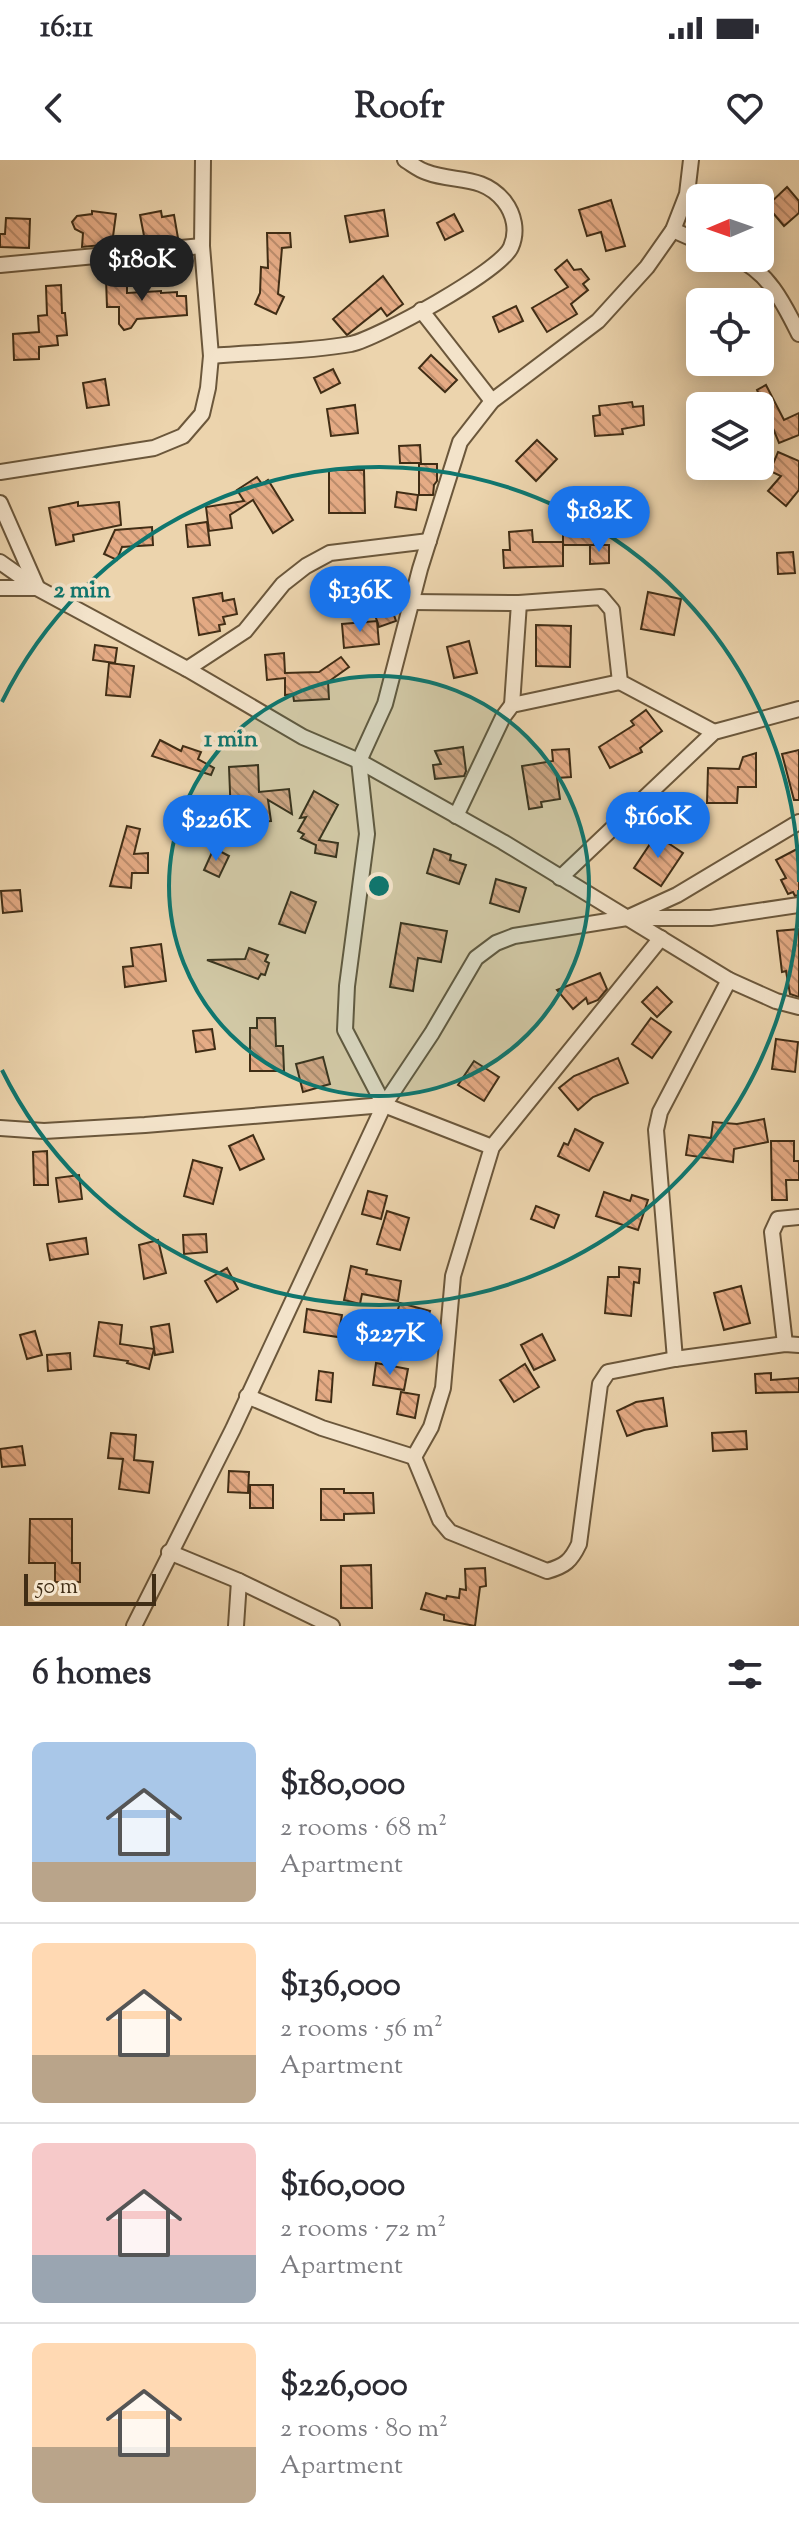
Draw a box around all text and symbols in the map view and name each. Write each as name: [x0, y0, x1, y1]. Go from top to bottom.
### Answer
text: 16:11: [40, 7, 93, 50]
text: Roofr: [354, 82, 445, 134]
icon: back: [32, 86, 76, 130]
icon: heart: [723, 86, 767, 130]
north arrow: [686, 184, 774, 272]
map controls: [686, 184, 774, 480]
pin: $180K: [86, 235, 198, 303]
text: $180K: [108, 242, 176, 279]
button: locate: [686, 288, 774, 376]
button: layers: [686, 392, 774, 480]
pin: $182K: [543, 486, 655, 554]
text: $182K: [566, 493, 632, 530]
pin: $136K: [304, 566, 416, 634]
text: $136K: [328, 573, 392, 610]
text: 2 min: [53, 574, 111, 608]
text: 1 min: [204, 723, 259, 757]
pin: $160K: [602, 792, 714, 860]
pin: $226K: [160, 795, 272, 863]
text: $160K: [624, 799, 692, 836]
text: $226K: [181, 802, 251, 839]
centre of rings: [365, 872, 393, 900]
pin: $227K: [334, 1309, 446, 1377]
text: $227K: [355, 1316, 425, 1353]
scale bar: [24, 1570, 156, 1606]
text: 50 m: [36, 1572, 78, 1604]
text: 6 homes: [32, 1650, 151, 1699]
icon: filters: [723, 1652, 767, 1696]
text: $180,000: [280, 1761, 405, 1810]
icon: home: [96, 1774, 192, 1870]
text: 2 rooms · 68 m²: [280, 1810, 447, 1847]
text: Apartment: [280, 1847, 403, 1884]
text: $136,000: [280, 1962, 401, 2011]
icon: home: [96, 1975, 192, 2071]
text: 2 rooms · 56 m²: [280, 2011, 443, 2048]
text: Apartment: [280, 2048, 403, 2085]
text: $160,000: [280, 2162, 405, 2211]
icon: home: [96, 2175, 192, 2271]
text: 2 rooms · 72 m²: [280, 2211, 446, 2248]
text: Apartment: [280, 2248, 403, 2285]
text: $226,000: [280, 2362, 408, 2411]
icon: home: [96, 2375, 192, 2471]
text: 2 rooms · 80 m²: [280, 2411, 448, 2448]
text: Apartment: [280, 2448, 403, 2485]

